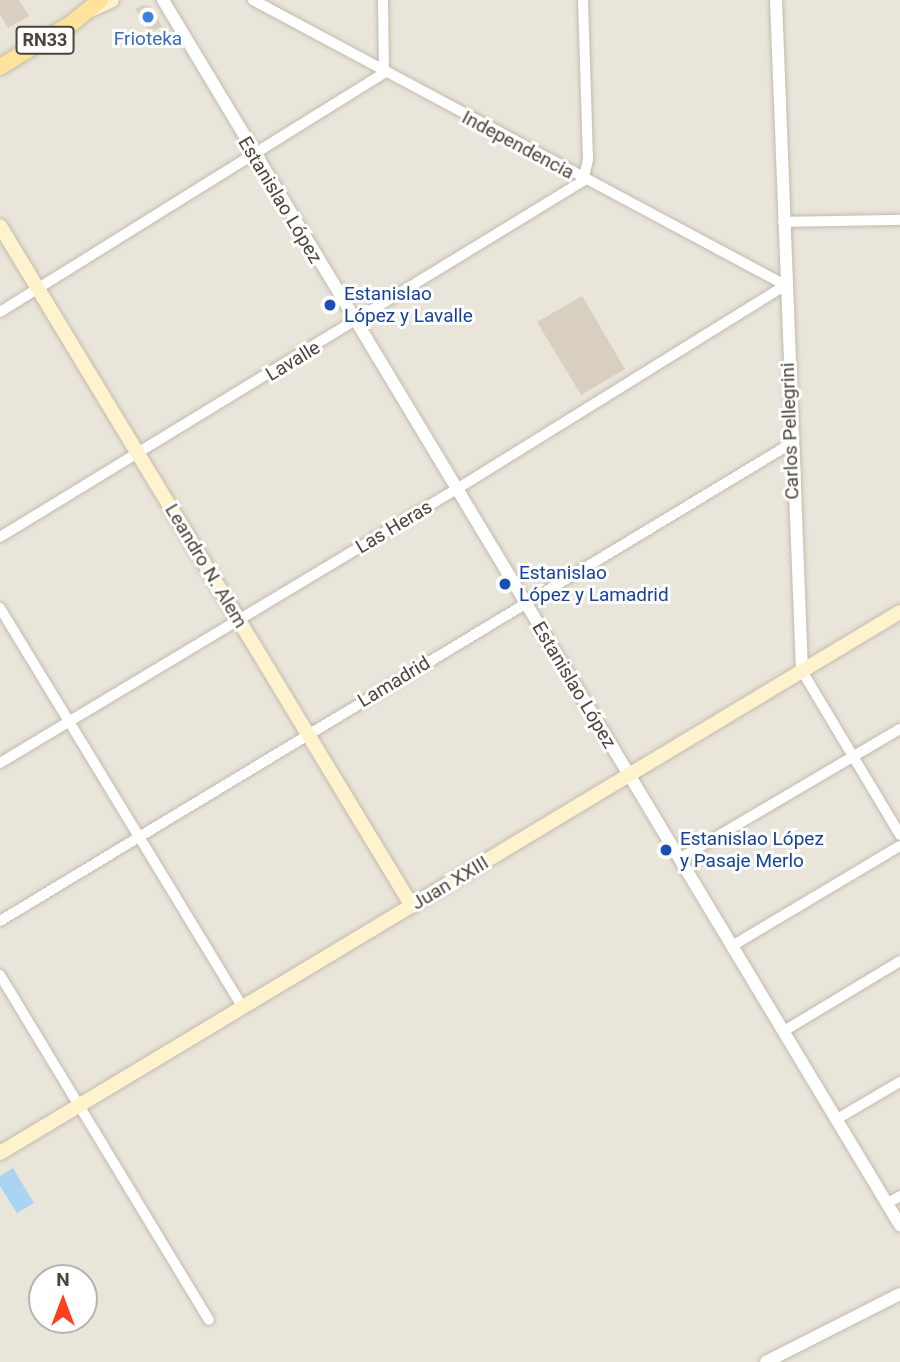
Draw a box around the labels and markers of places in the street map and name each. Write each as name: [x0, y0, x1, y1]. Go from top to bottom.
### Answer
marker: Frioteka: [140, 9, 156, 25]
place label: Frioteka: [114, 28, 182, 50]
place label: Estanislao López y Lavalle: [344, 283, 473, 327]
marker: Estanislao López y Lavalle: [322, 297, 338, 313]
place label: Estanislao López y Lamadrid: [519, 562, 669, 606]
marker: Estanislao López y Lamadrid: [497, 576, 513, 592]
place label: Estanislao López y Pasaje Merlo: [680, 828, 824, 872]
marker: Estanislao López y Pasaje Merlo: [658, 842, 674, 858]

